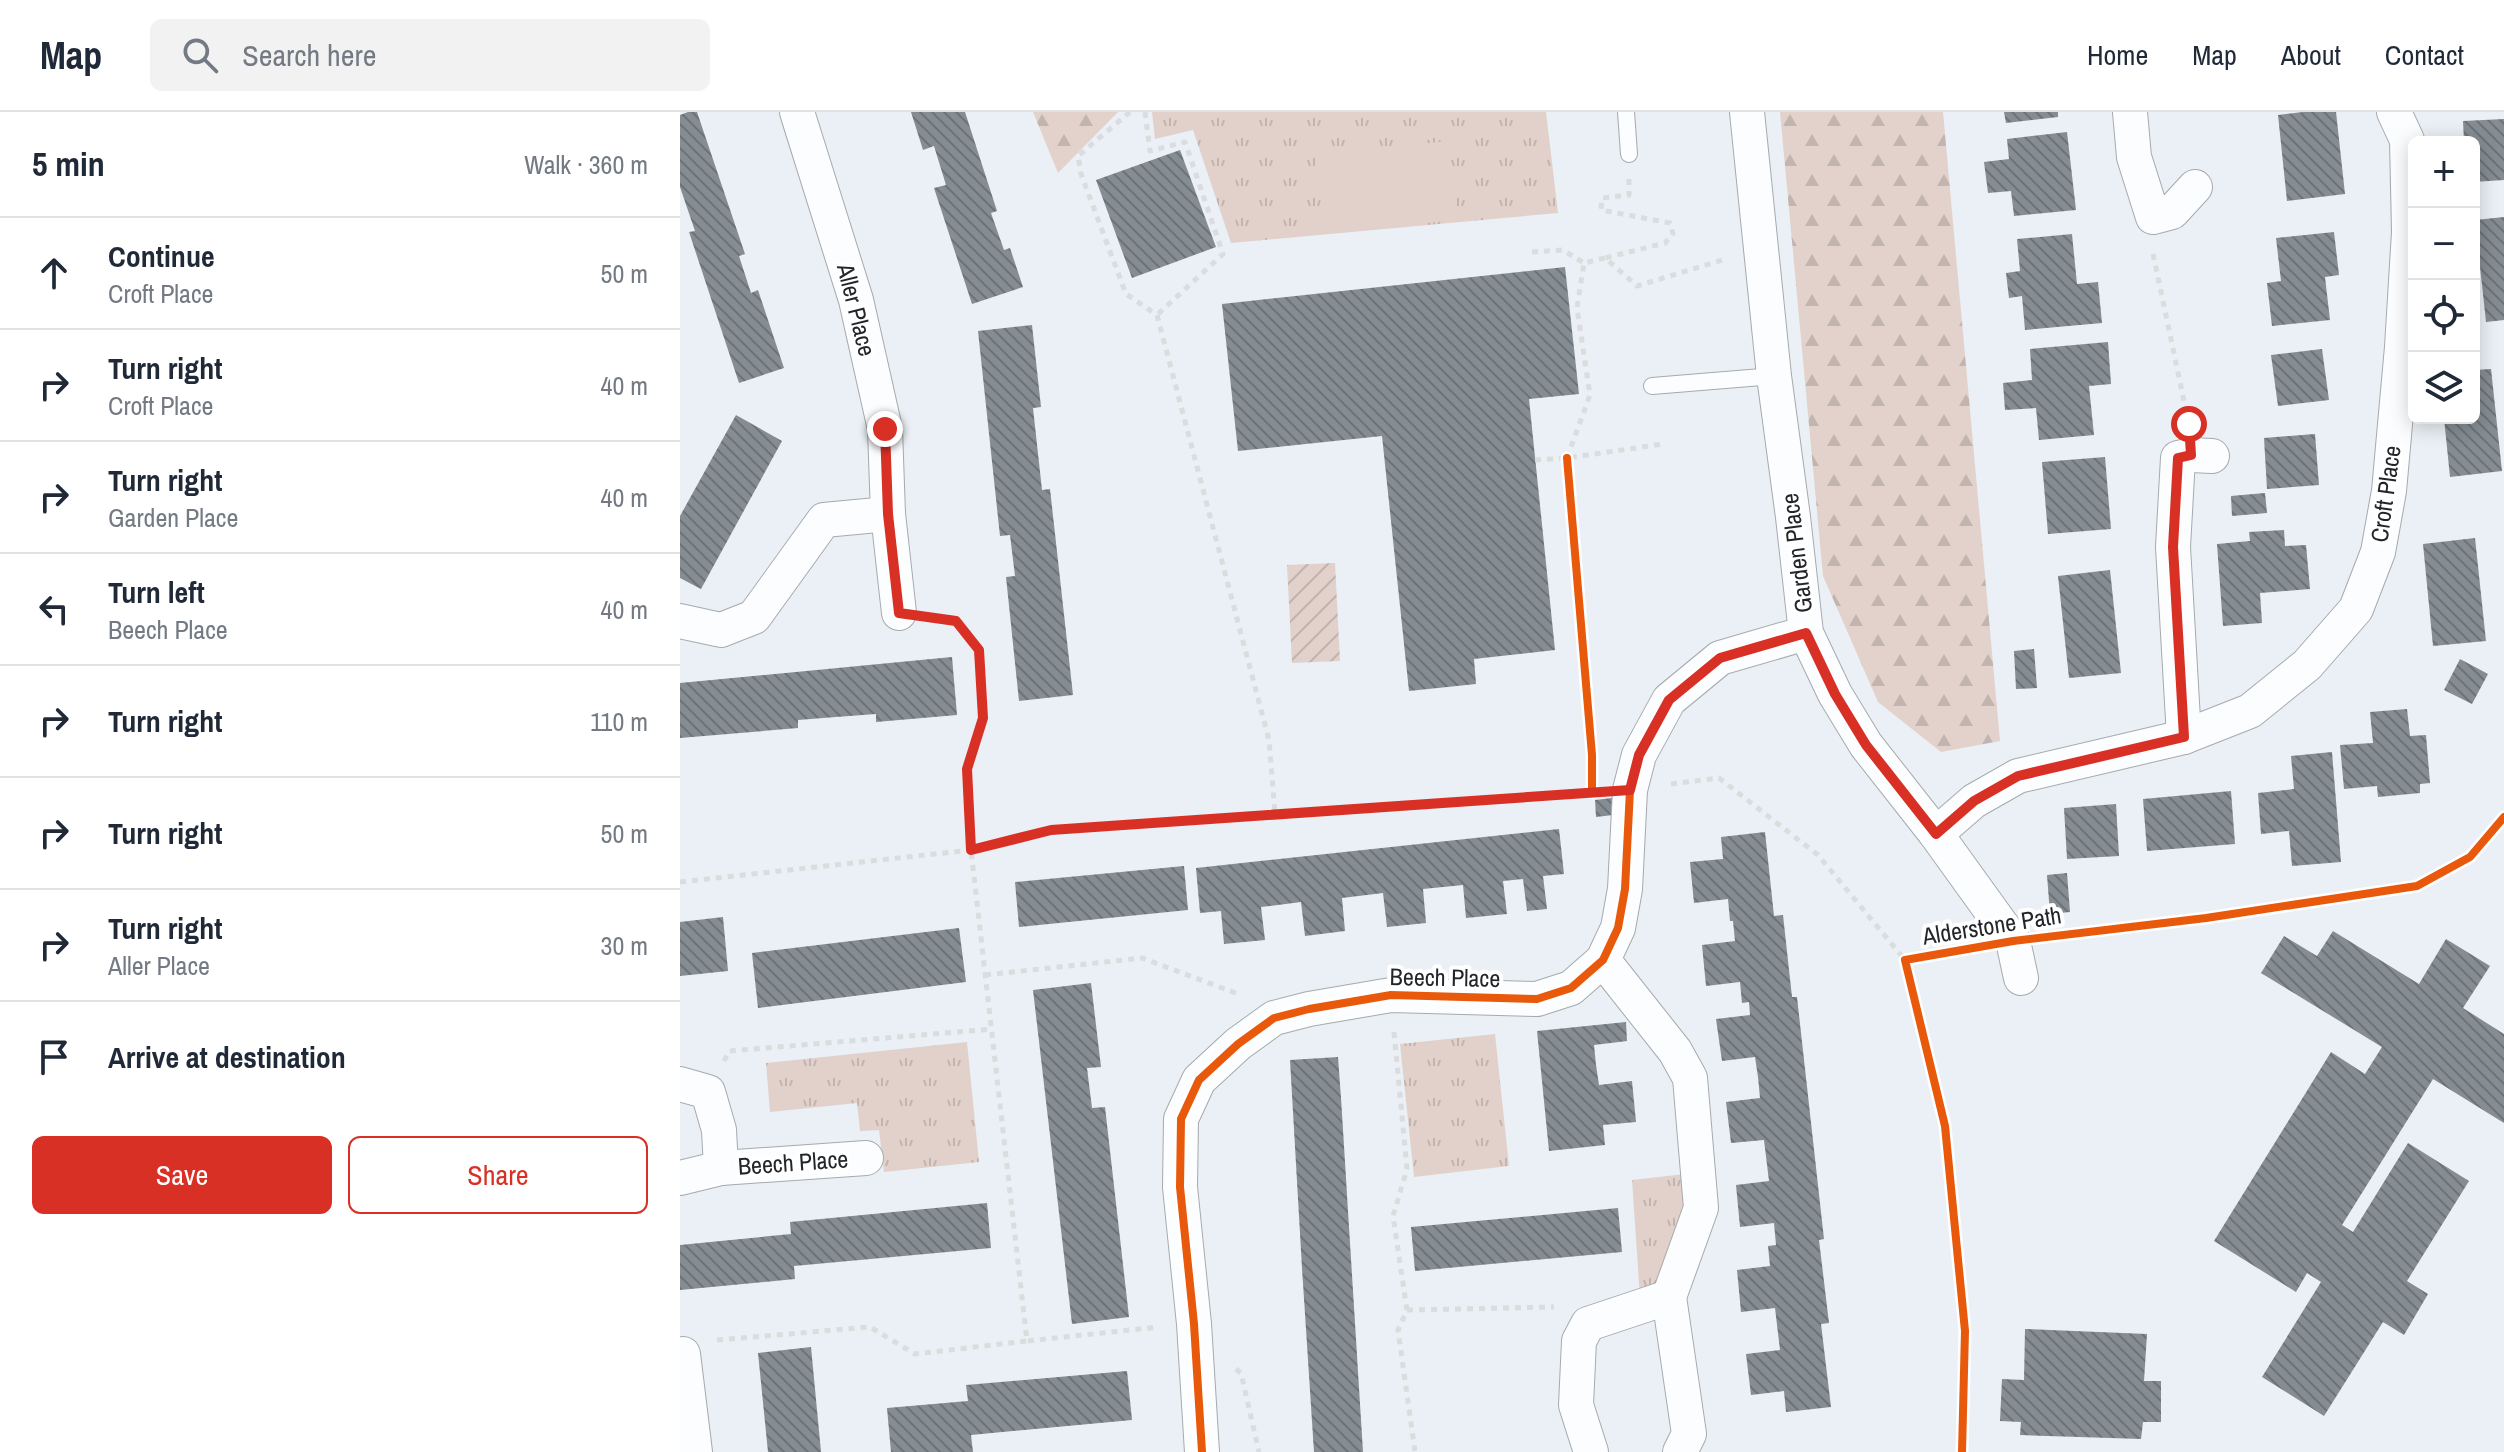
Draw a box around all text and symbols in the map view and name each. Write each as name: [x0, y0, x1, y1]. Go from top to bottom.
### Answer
search box: [150, 19, 710, 91]
text: Map: [40, 30, 102, 81]
icon: search: [178, 33, 222, 77]
text: Search here: [242, 35, 376, 75]
text: Home: [2087, 36, 2148, 74]
text: Map: [2192, 36, 2237, 74]
text: About: [2281, 36, 2341, 74]
text: Contact: [2385, 36, 2464, 74]
map controls: [2408, 136, 2480, 424]
button: +: [2408, 136, 2480, 208]
text: 5 min: [32, 141, 105, 187]
text: Walk · 360 m: [524, 147, 648, 182]
button: −: [2408, 208, 2480, 280]
text: Continue: [108, 236, 215, 276]
icon: ahead: [32, 251, 76, 295]
text: 50 m: [601, 256, 648, 291]
street label: Aller Place: [830, 259, 884, 359]
text: Croft Place: [108, 276, 213, 311]
button: locate: [2408, 280, 2480, 352]
text: Turn right: [108, 348, 222, 388]
button: layers: [2408, 352, 2480, 424]
icon: right: [32, 363, 76, 407]
text: 40 m: [601, 368, 648, 403]
text: Croft Place: [108, 388, 213, 423]
route start: [2171, 406, 2207, 442]
route end: [867, 411, 903, 447]
street label: Croft Place: [2362, 443, 2408, 544]
text: Turn right: [108, 460, 222, 500]
icon: right: [32, 475, 76, 519]
text: 40 m: [601, 480, 648, 515]
street label: Garden Place: [1773, 491, 1819, 615]
text: Garden Place: [108, 500, 238, 535]
text: Turn left: [108, 572, 205, 612]
icon: left: [32, 587, 76, 631]
text: 40 m: [601, 592, 648, 627]
text: Beech Place: [108, 612, 228, 647]
icon: right: [32, 699, 76, 743]
text: Turn right: [108, 701, 222, 741]
text: 110 m: [590, 704, 648, 739]
icon: right: [32, 811, 76, 855]
text: Turn right: [108, 813, 222, 853]
text: 50 m: [601, 816, 648, 851]
street label: Alderstone Path: [1919, 898, 2064, 952]
text: Turn right: [108, 908, 222, 948]
icon: right: [32, 923, 76, 967]
text: 30 m: [601, 928, 648, 963]
text: Aller Place: [108, 948, 210, 983]
street label: Beech Place: [1389, 960, 1501, 994]
icon: arrive: [32, 1035, 76, 1079]
text: Arrive at destination: [108, 1037, 346, 1077]
button: Save: [32, 1136, 332, 1214]
button: Share: [348, 1136, 648, 1214]
street label: Beech Place: [737, 1142, 849, 1182]

